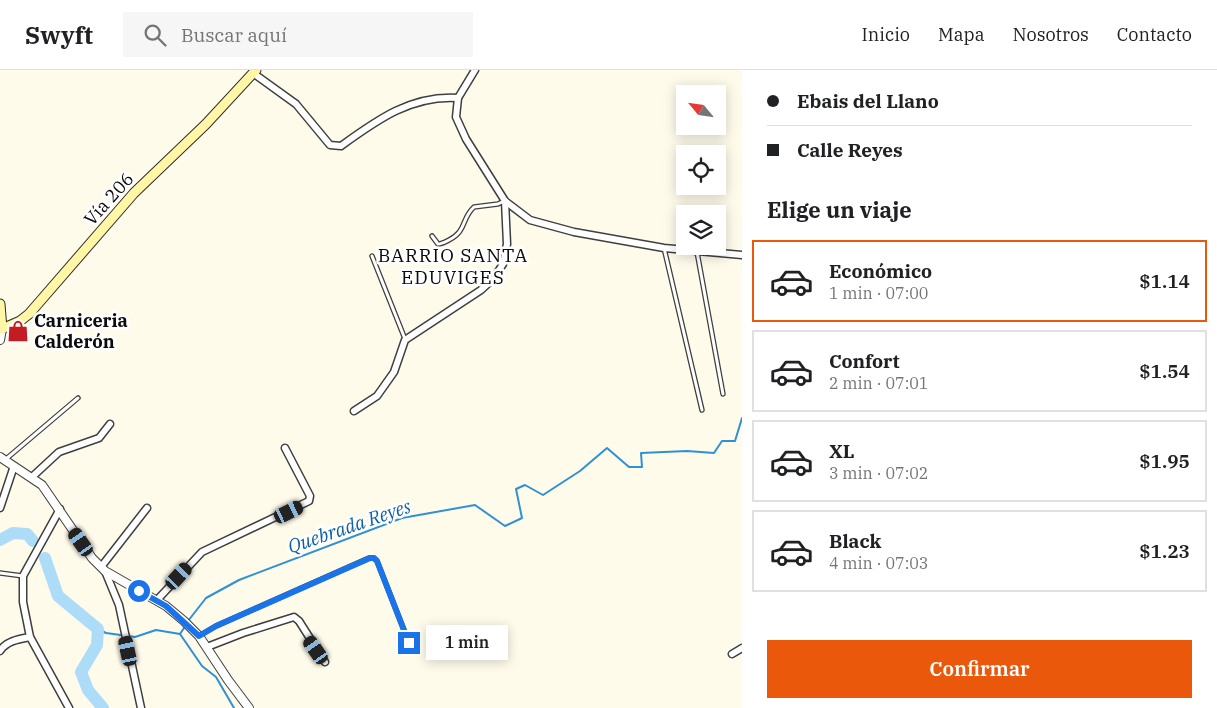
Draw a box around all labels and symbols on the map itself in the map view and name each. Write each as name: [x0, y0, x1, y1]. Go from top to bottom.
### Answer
north arrow: [676, 85, 726, 135]
street label: Vía 206: [79, 167, 138, 230]
district label: BARRIO SANTA EDUVIGES: [378, 243, 528, 289]
place label: Carniceria Calderón: [34, 309, 128, 353]
shop icon: Carniceria Calderón: [5, 318, 31, 344]
water label: Quebrada Reyes: [284, 494, 414, 558]
car: [272, 499, 305, 525]
car: [66, 525, 95, 559]
car: [163, 560, 194, 592]
route start: [128, 580, 150, 602]
callout: 1 min: [426, 626, 509, 660]
route end: [398, 632, 420, 654]
car: [301, 633, 330, 667]
car: [117, 635, 138, 667]

